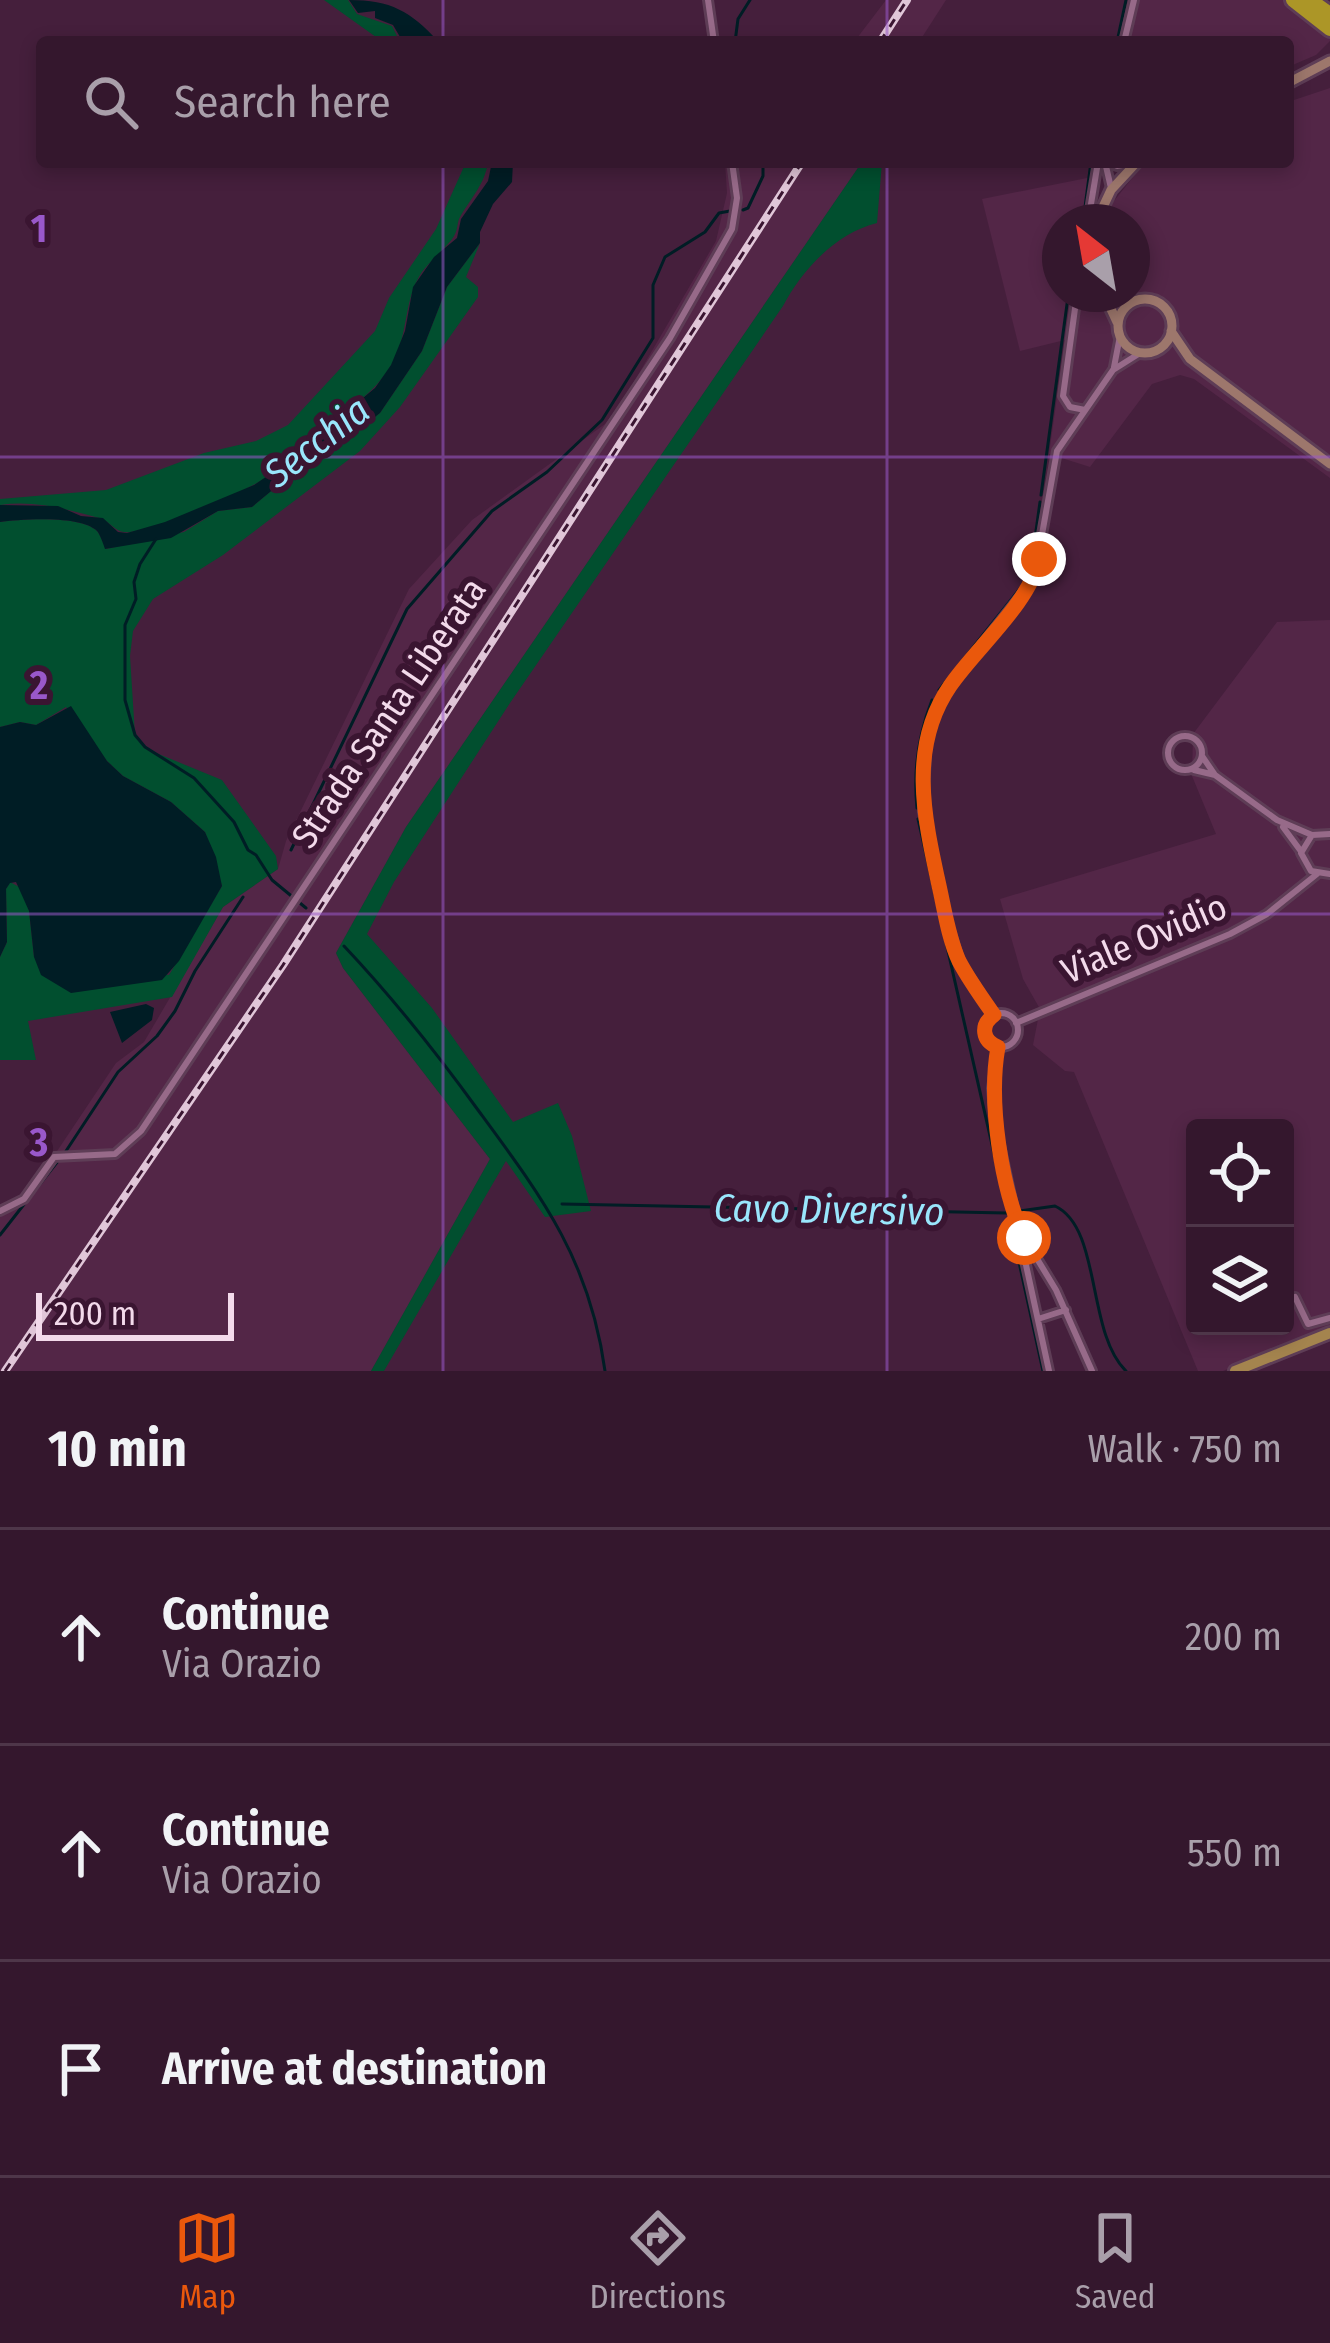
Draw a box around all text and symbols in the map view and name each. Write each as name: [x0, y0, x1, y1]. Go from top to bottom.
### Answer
search box: [36, 36, 1294, 168]
icon: search: [78, 69, 144, 135]
text: Search here: [174, 75, 391, 129]
north arrow: [1042, 204, 1150, 312]
text: 1: [31, 206, 47, 252]
water label: Secchia: [255, 387, 379, 498]
route end: [1012, 532, 1066, 586]
street label: Strada Santa Liberata: [282, 570, 496, 856]
text: 2: [29, 663, 48, 709]
street label: Viale Ovidio: [1055, 885, 1233, 993]
map controls: [1186, 1119, 1294, 1335]
button: locate: [1186, 1119, 1294, 1227]
text: 3: [29, 1120, 48, 1166]
water label: Cavo Diversivo: [713, 1185, 945, 1235]
route start: [997, 1211, 1051, 1265]
button: layers: [1186, 1227, 1294, 1335]
scale bar: [36, 1287, 234, 1340]
text: 200 m: [54, 1294, 136, 1334]
text: 10 min: [48, 1418, 187, 1480]
text: Walk · 750 m: [1088, 1426, 1282, 1472]
text: Continue: [162, 1587, 330, 1641]
icon: ahead: [48, 1604, 114, 1670]
text: 200 m: [1185, 1614, 1282, 1660]
text: Via Orazio: [162, 1641, 322, 1687]
text: Continue: [162, 1803, 330, 1857]
icon: ahead: [48, 1820, 114, 1886]
text: 550 m: [1187, 1830, 1282, 1876]
text: Via Orazio: [162, 1857, 322, 1903]
icon: arrive: [48, 2036, 114, 2102]
text: Arrive at destination: [162, 2042, 547, 2096]
tab: Map: [174, 2205, 240, 2317]
tab: Directions: [589, 2205, 726, 2317]
tab: Saved: [1075, 2205, 1155, 2317]

